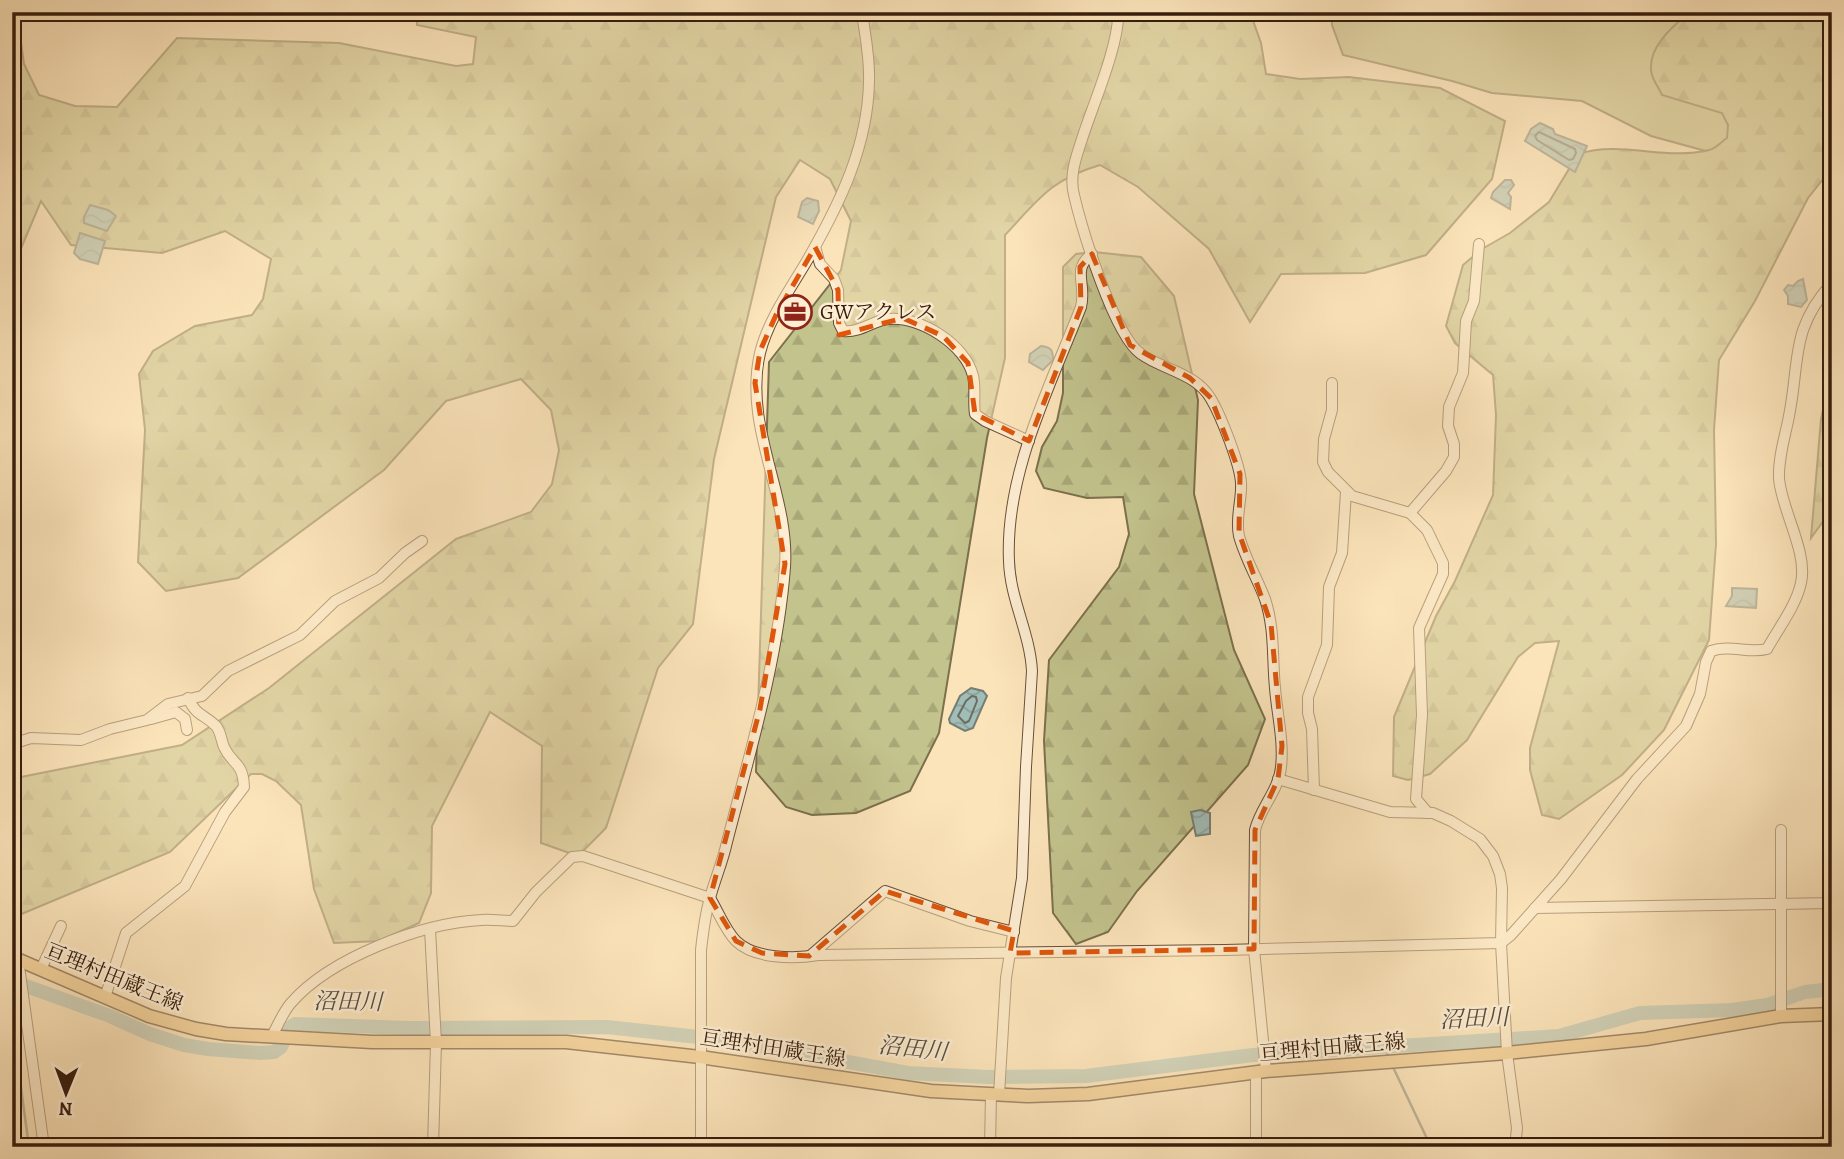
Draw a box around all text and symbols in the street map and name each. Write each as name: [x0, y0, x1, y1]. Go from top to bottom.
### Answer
office icon: GWアクレス: [776, 293, 814, 331]
place label: GWアクレス: [820, 298, 936, 326]
street label: 亘理村田蔵王線: [41, 936, 187, 1018]
water label: 沼田川: [313, 985, 386, 1018]
water label: 沼田川: [1439, 1001, 1512, 1036]
street label: 亘理村田蔵王線: [698, 1023, 848, 1073]
street label: 亘理村田蔵王線: [1258, 1027, 1406, 1067]
water label: 沼田川: [877, 1029, 952, 1068]
north arrow: [32, 1058, 102, 1128]
text: N: [58, 1096, 73, 1122]

